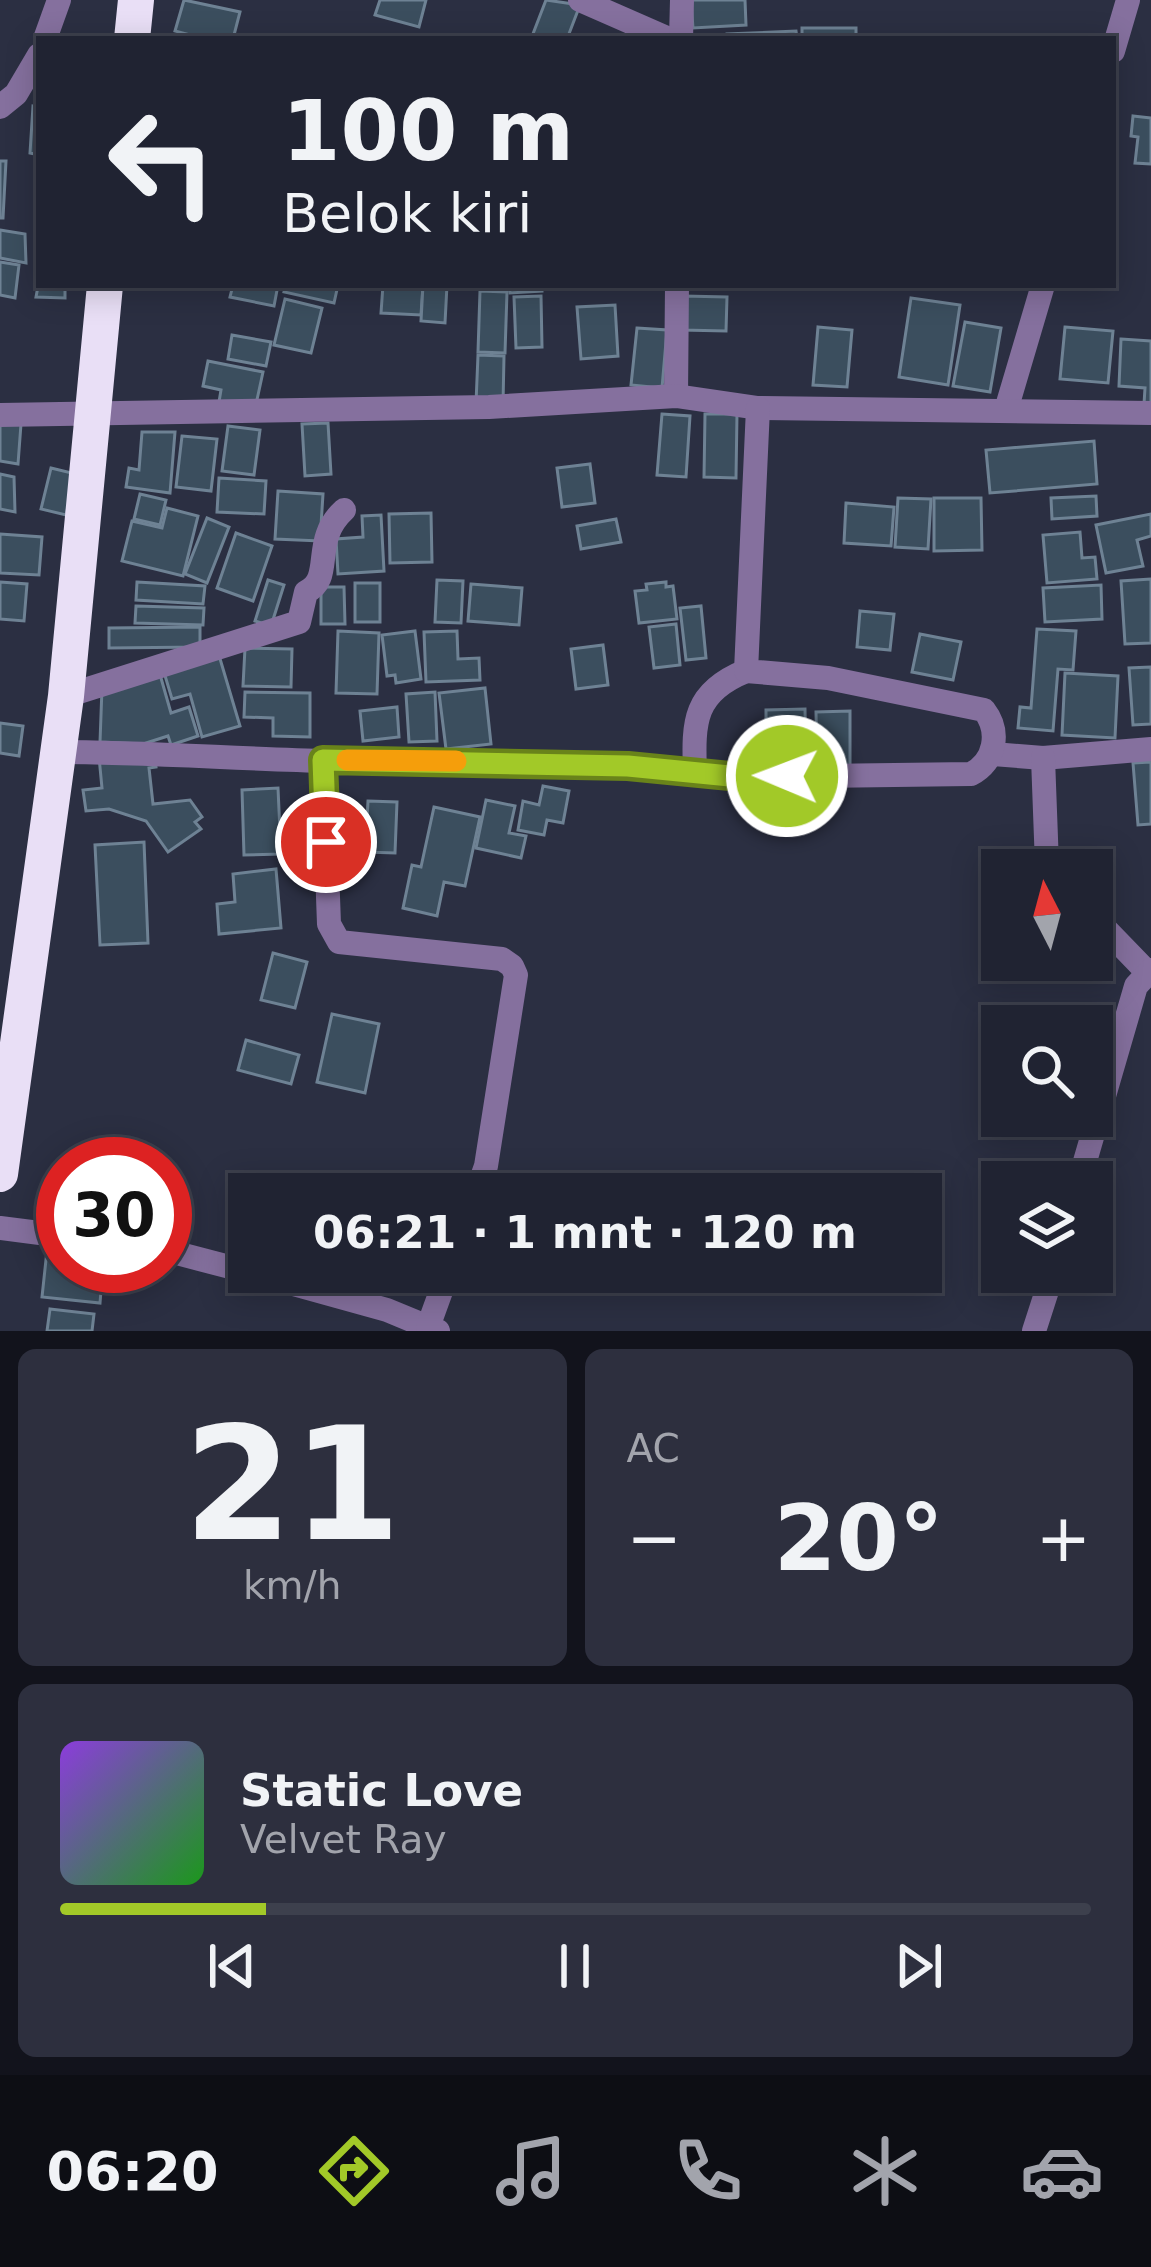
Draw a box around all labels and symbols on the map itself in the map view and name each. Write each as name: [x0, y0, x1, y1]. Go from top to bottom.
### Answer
position arrow: [724, 713, 850, 839]
pin: [275, 791, 377, 893]
north arrow: [981, 849, 1113, 981]
speed limit sign: 30: [36, 1137, 192, 1293]

